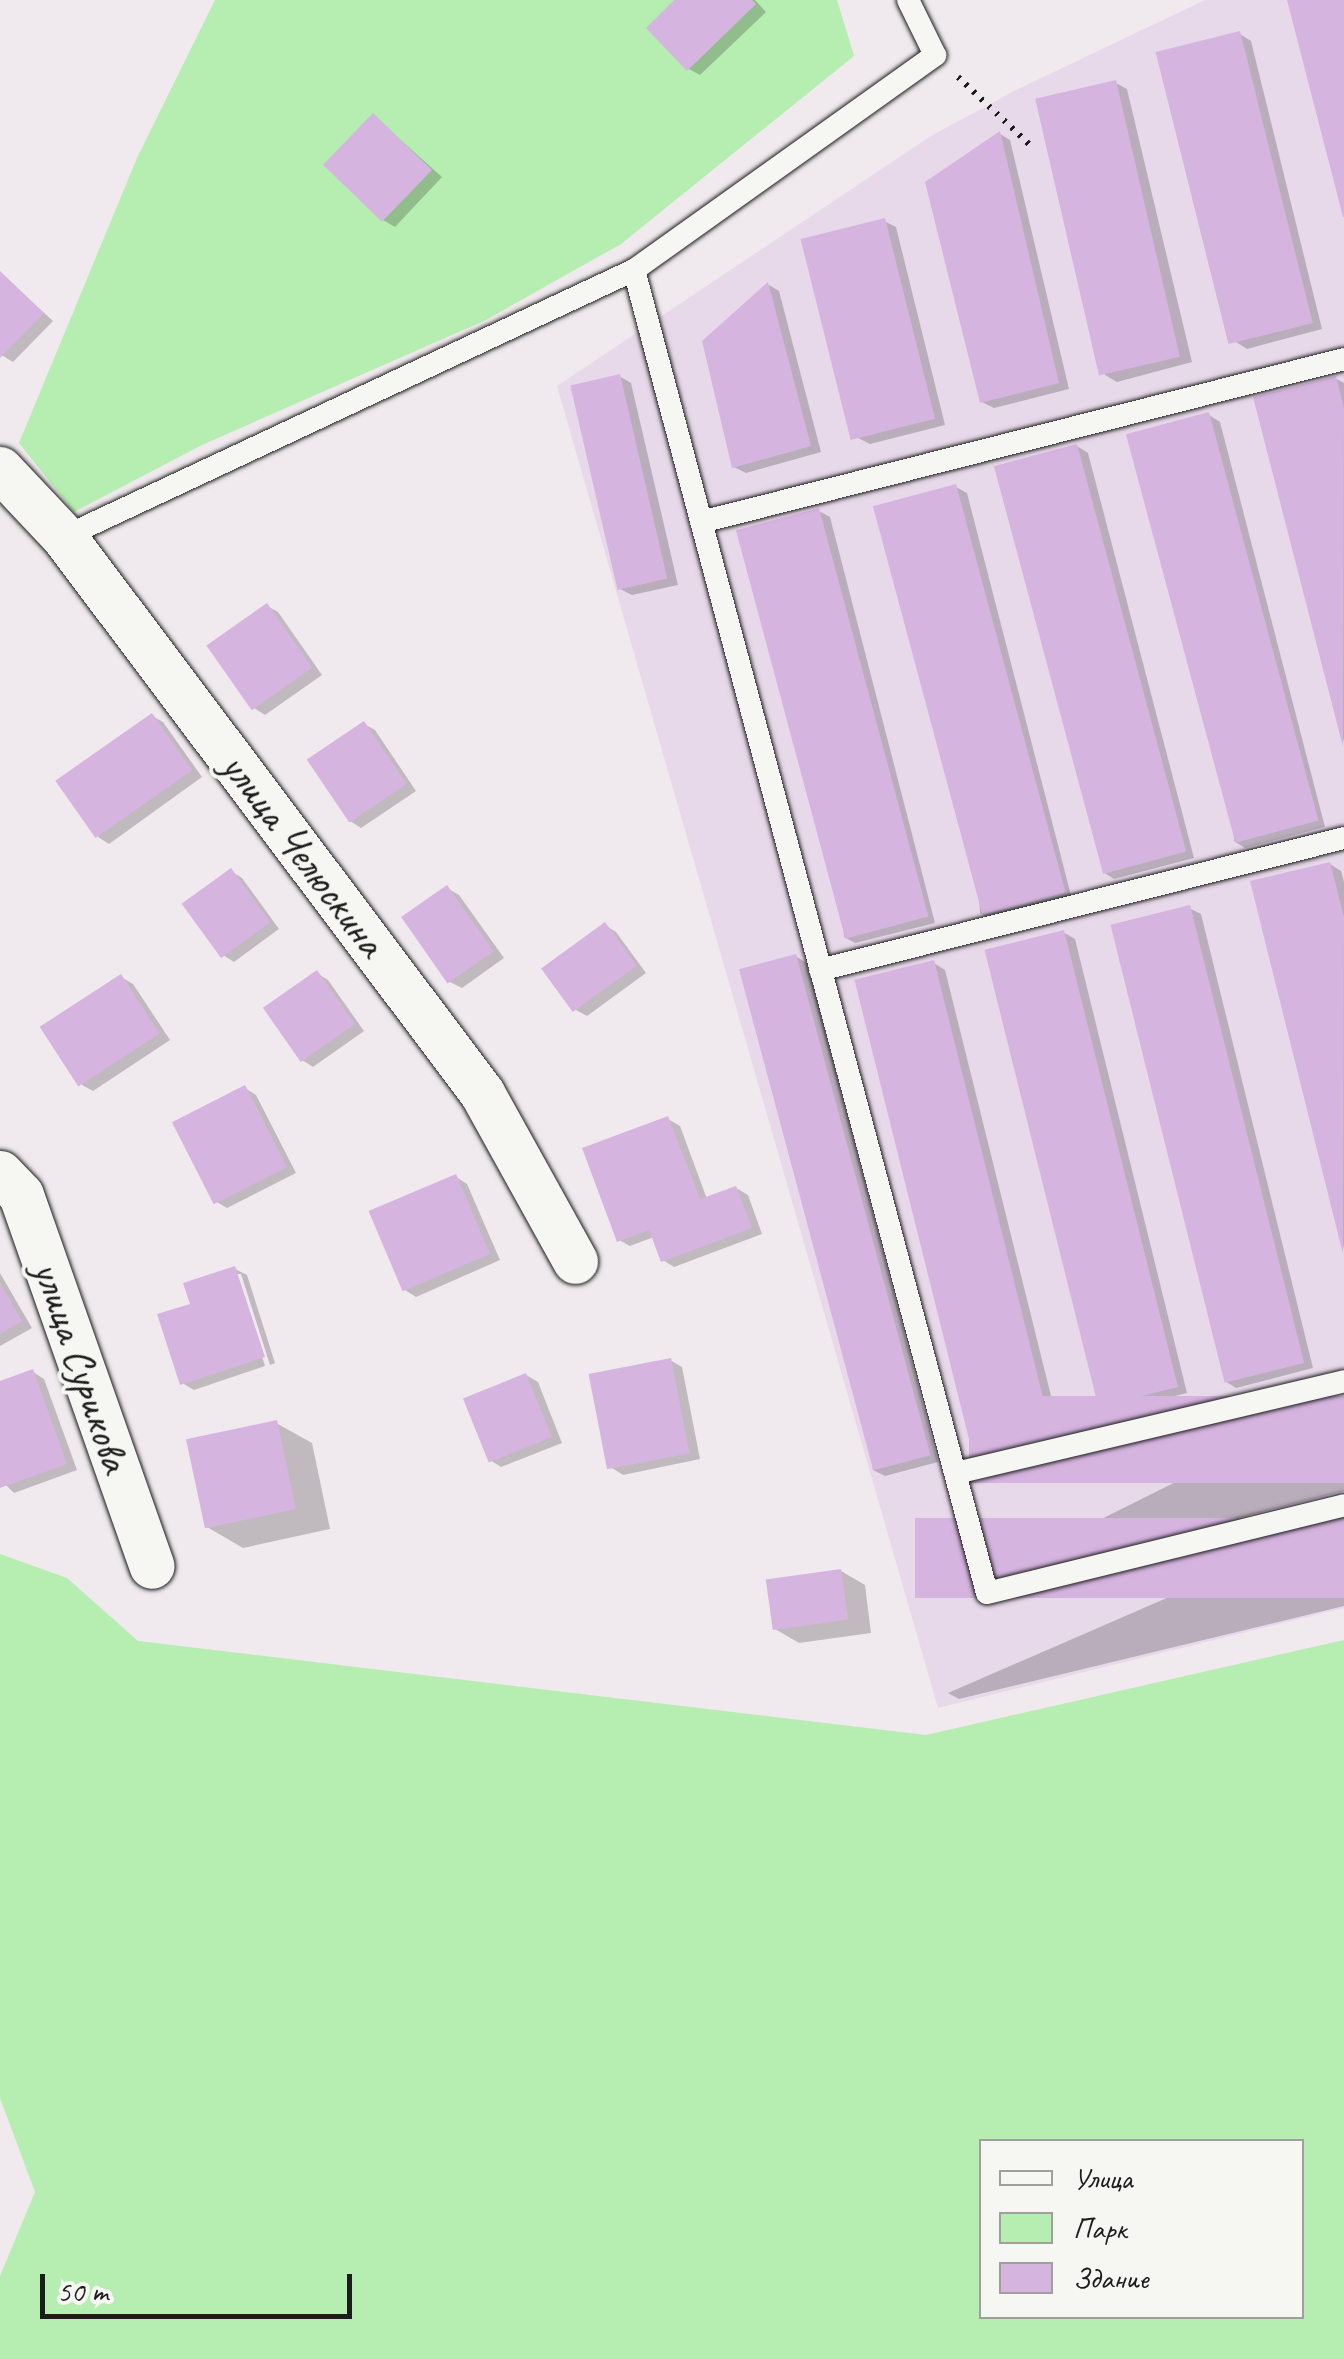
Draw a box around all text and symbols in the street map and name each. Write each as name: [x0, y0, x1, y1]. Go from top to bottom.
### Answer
street label: улица Челюскина: [210, 743, 396, 967]
street label: улица Сурикова: [21, 1255, 141, 1479]
legend: [979, 2139, 1304, 2319]
text: Улица: [1073, 2159, 1132, 2197]
text: Парк: [1073, 2209, 1127, 2247]
scale bar: [45, 2254, 358, 2316]
text: Здание: [1073, 2259, 1148, 2297]
text: 50 m: [57, 2272, 108, 2310]

